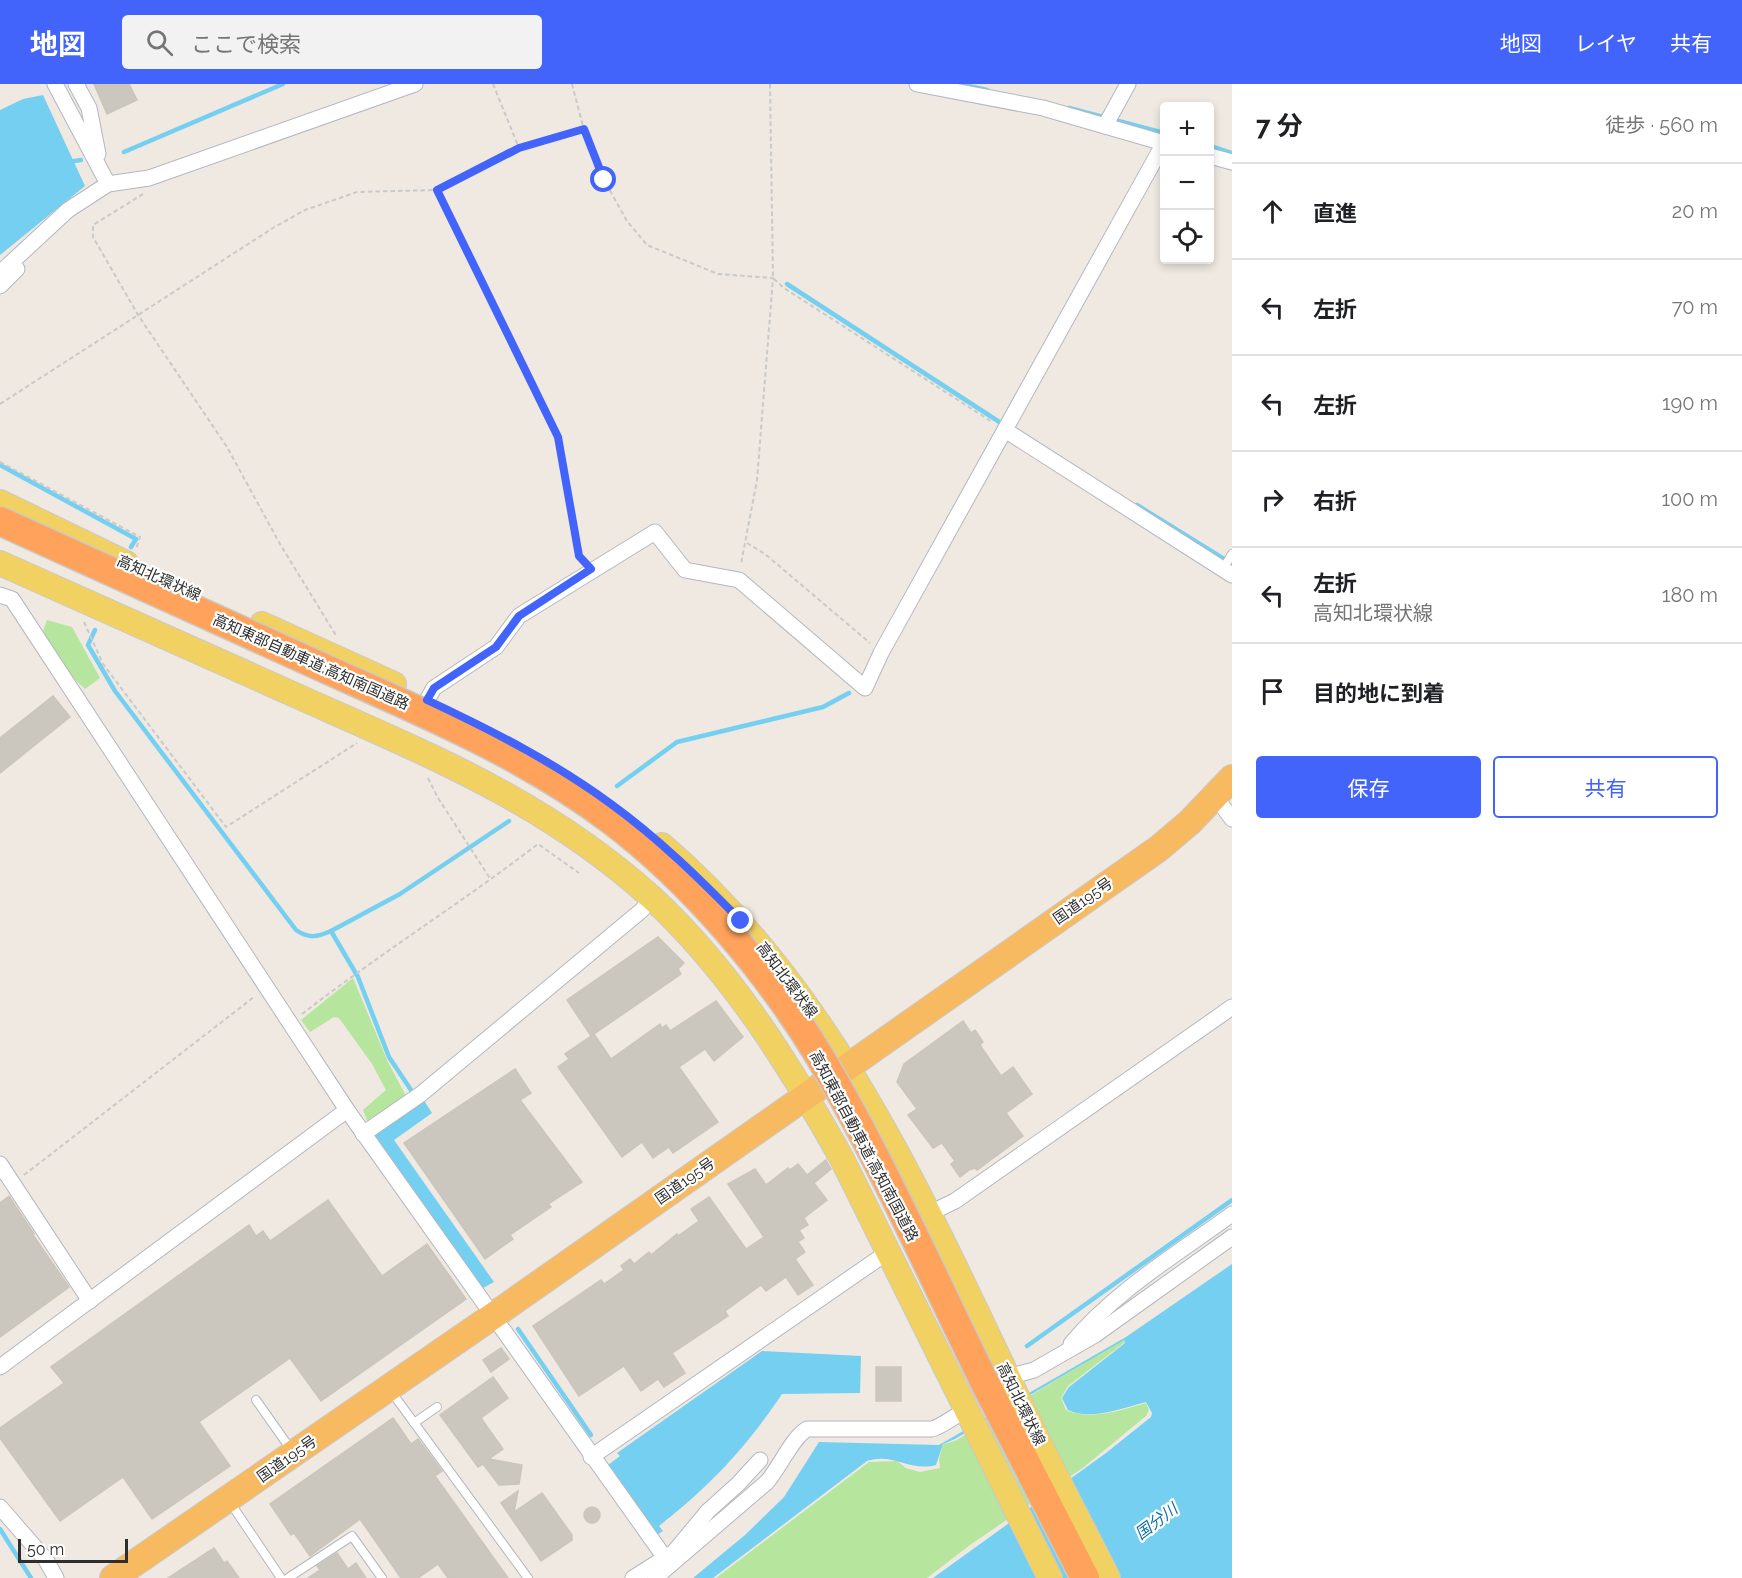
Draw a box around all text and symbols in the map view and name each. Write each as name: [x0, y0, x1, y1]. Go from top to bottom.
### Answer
search box: [122, 15, 542, 69]
icon: search: [143, 26, 176, 59]
text: 地図: [30, 28, 86, 61]
text: ここで検索: [191, 31, 301, 57]
text: 地図: [1500, 31, 1542, 56]
text: レイヤ: [1575, 31, 1637, 56]
text: 共有: [1670, 31, 1712, 56]
map controls: [1160, 102, 1214, 264]
button: +: [1160, 102, 1214, 156]
text: 7 分: [1256, 111, 1303, 141]
text: 徒歩 · 560 m: [1605, 113, 1718, 137]
button: −: [1160, 156, 1214, 210]
route start: [590, 166, 616, 192]
icon: ahead: [1256, 195, 1289, 228]
text: 20 m: [1672, 199, 1718, 223]
text: 直進: [1313, 200, 1357, 226]
button: locate: [1160, 210, 1214, 264]
icon: left: [1256, 291, 1289, 324]
text: 70 m: [1672, 295, 1718, 319]
text: 左折: [1313, 296, 1357, 322]
icon: left: [1256, 387, 1289, 420]
text: 190 m: [1662, 391, 1718, 415]
text: 左折: [1313, 392, 1357, 418]
icon: right: [1256, 483, 1289, 516]
text: 100 m: [1661, 487, 1718, 511]
text: 右折: [1313, 488, 1357, 514]
street label: 高知北環状線: [114, 551, 204, 605]
text: 左折: [1313, 570, 1357, 596]
icon: left: [1256, 579, 1289, 612]
text: 180 m: [1662, 583, 1718, 607]
text: 高知北環状線: [1313, 601, 1433, 625]
street label: 高知東部自動車道;高知南国道路: [210, 610, 412, 714]
icon: arrive: [1256, 675, 1289, 708]
text: 目的地に到着: [1313, 680, 1445, 706]
button: 保存: [1256, 756, 1481, 818]
button: 共有: [1493, 756, 1718, 818]
street label: 国道195号: [1050, 874, 1116, 928]
route end: [727, 907, 753, 933]
street label: 高知北環状線: [753, 939, 821, 1021]
street label: 高知東部自動車道;高知南国道路: [806, 1048, 922, 1244]
street label: 国道195号: [652, 1154, 718, 1208]
street label: 高知北環状線: [993, 1360, 1049, 1448]
street label: 国道195号: [254, 1432, 320, 1486]
water label: 国分川: [1131, 1498, 1183, 1543]
scale bar: [18, 1536, 128, 1564]
text: 50 m: [27, 1540, 64, 1559]

